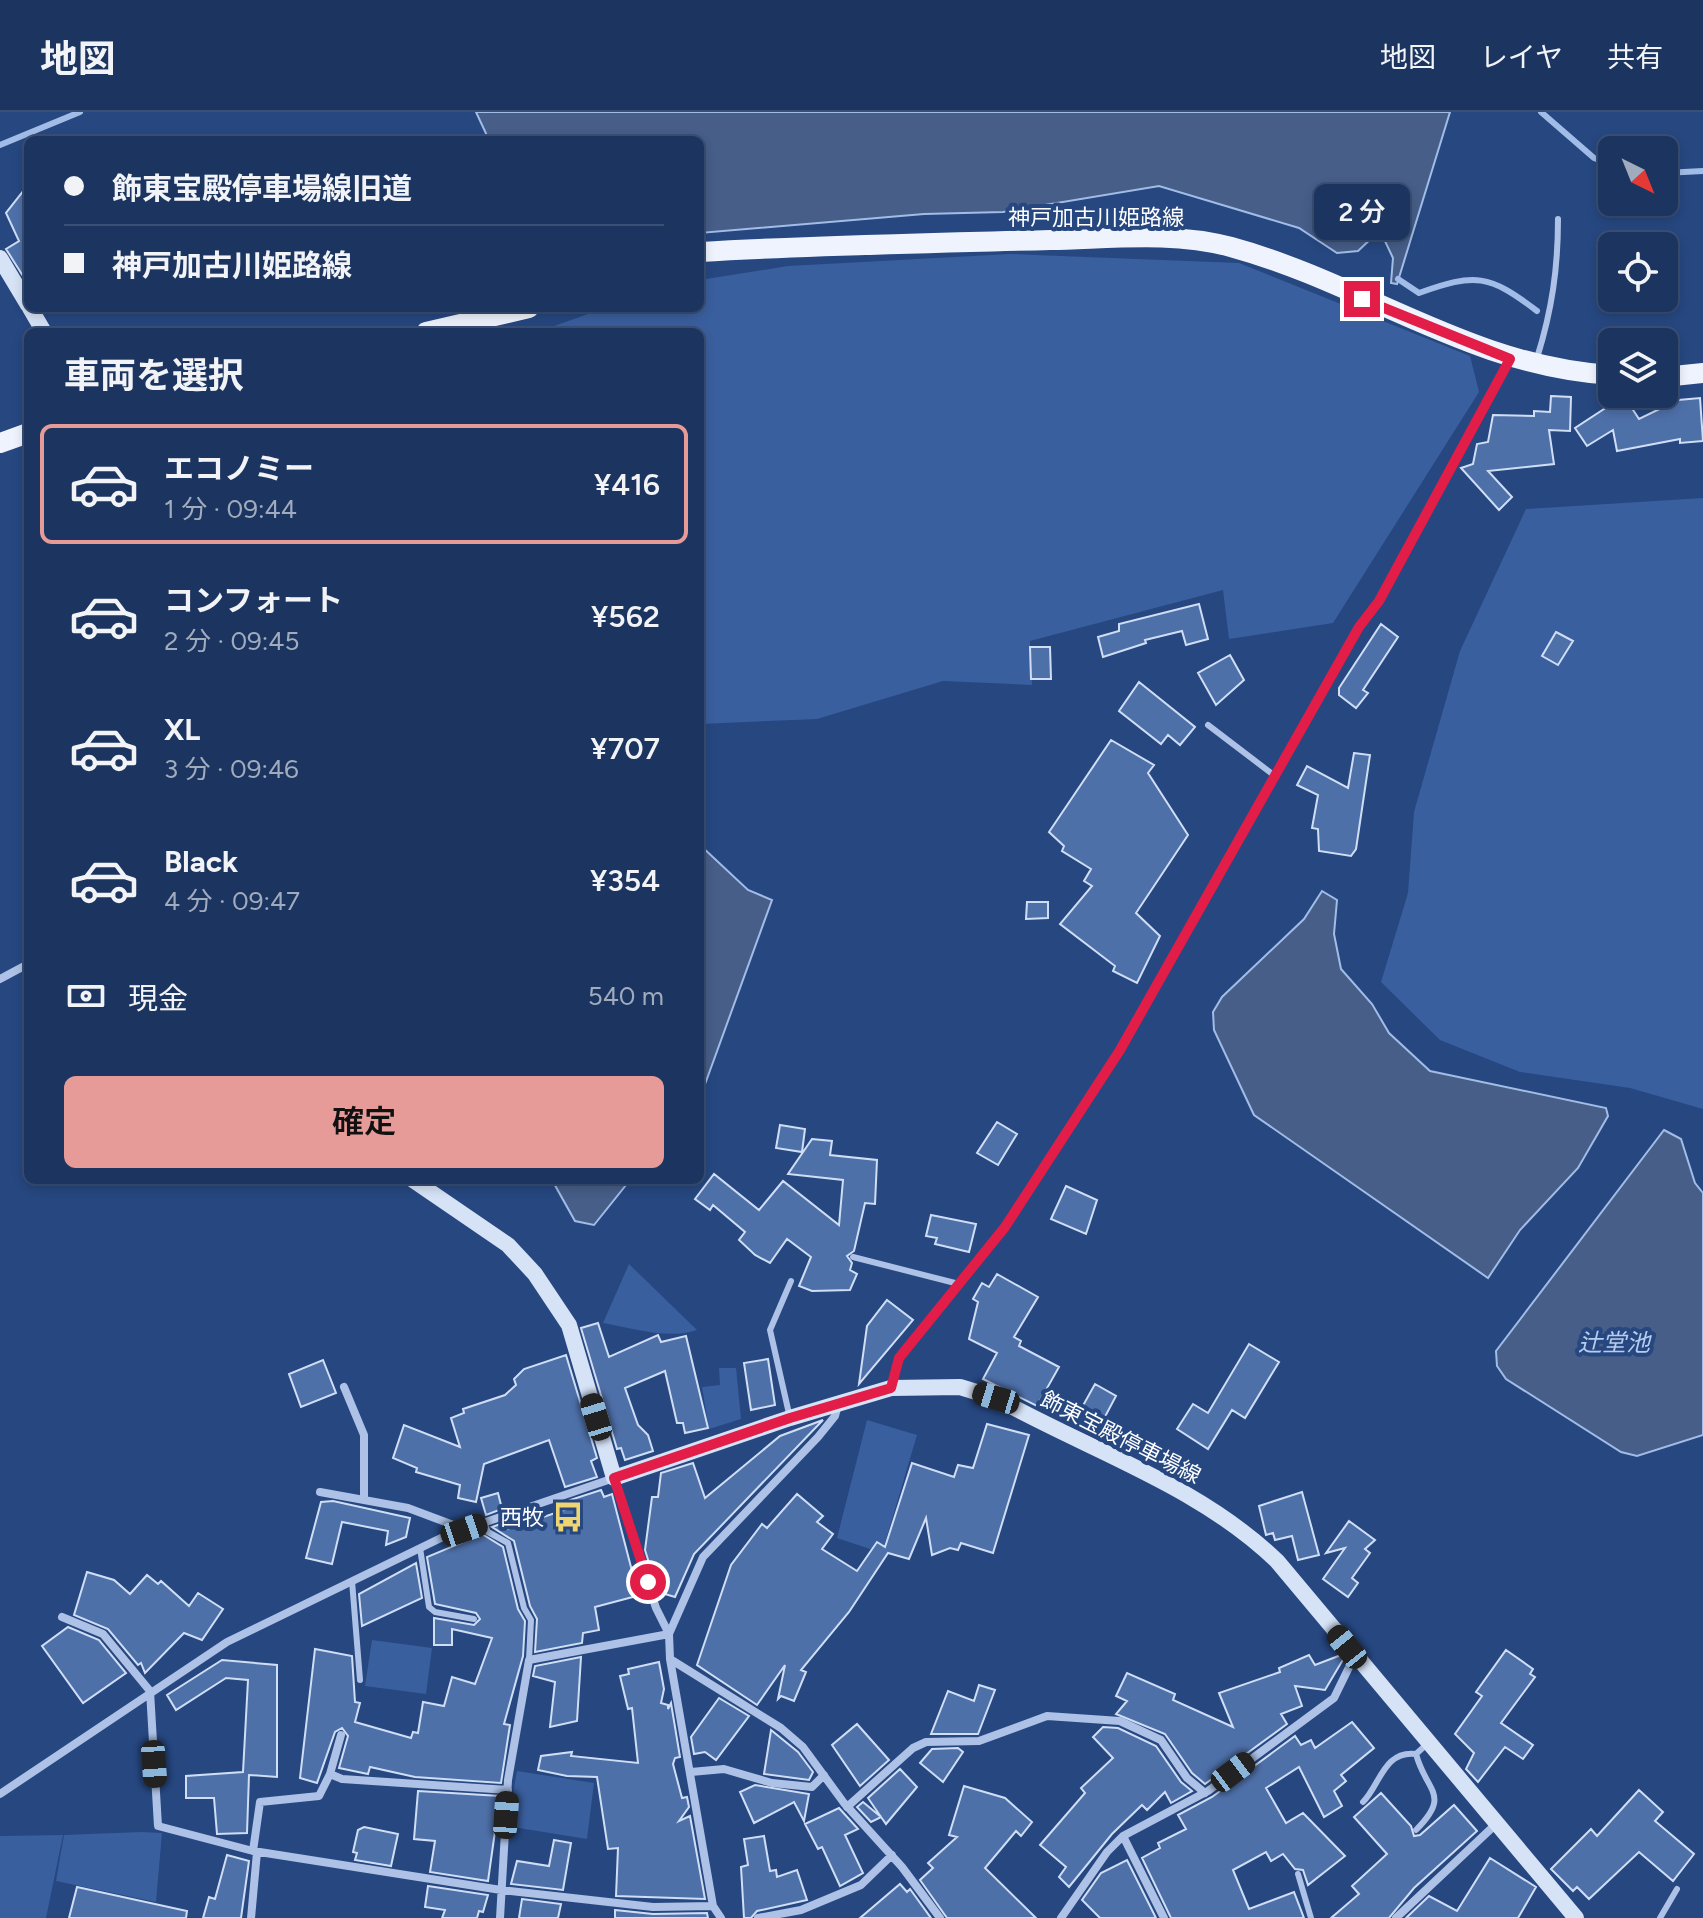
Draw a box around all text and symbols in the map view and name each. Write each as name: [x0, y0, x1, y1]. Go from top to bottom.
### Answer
text: 地図: [40, 36, 116, 82]
text: 地図: [1380, 40, 1436, 74]
text: レイヤ: [1480, 40, 1563, 74]
text: 共有: [1607, 40, 1663, 74]
north arrow: [1598, 136, 1678, 216]
map controls: [1598, 136, 1678, 408]
text: 飾東宝殿停車場線旧道: [112, 170, 412, 207]
callout: 2 分: [1314, 183, 1410, 239]
text: 2 分: [1338, 196, 1386, 228]
street label: 神戸加古川姫路線: [1008, 204, 1184, 231]
button: locate: [1598, 232, 1678, 312]
text: 神戸加古川姫路線: [112, 247, 352, 284]
route end: [1344, 281, 1380, 317]
button: layers: [1598, 328, 1678, 408]
text: 車両を選択: [64, 354, 244, 397]
icon: car: [68, 448, 140, 520]
text: エコノミー: [164, 450, 314, 487]
text: ¥416: [594, 466, 660, 503]
text: 1 分 · 09:44: [164, 493, 297, 525]
icon: car: [68, 580, 140, 652]
text: コンフォート: [164, 582, 343, 619]
text: ¥562: [591, 598, 660, 635]
text: 2 分 · 09:45: [164, 625, 299, 657]
text: XL: [164, 711, 200, 748]
icon: car: [68, 712, 140, 784]
text: ¥707: [591, 730, 660, 767]
text: 3 分 · 09:46: [164, 753, 299, 785]
text: Black: [164, 843, 238, 880]
icon: car: [68, 844, 140, 916]
text: ¥354: [590, 862, 660, 899]
text: 4 分 · 09:47: [164, 885, 300, 917]
icon: cash: [64, 974, 108, 1018]
text: 現金: [128, 980, 188, 1017]
text: 540 m: [588, 980, 664, 1012]
button: 確定: [64, 1076, 664, 1168]
water label: 辻堂池: [1578, 1328, 1652, 1357]
car: [970, 1380, 1022, 1416]
street label: 飾東宝殿停車場線: [1036, 1385, 1205, 1489]
car: [578, 1391, 614, 1443]
bus stop icon: 西牧: [551, 1500, 585, 1534]
place label: 西牧: [500, 1504, 544, 1531]
car: [437, 1511, 491, 1549]
route start: [630, 1564, 666, 1600]
car: [1323, 1621, 1371, 1673]
car: [140, 1739, 168, 1789]
car: [1207, 1748, 1259, 1796]
car: [492, 1790, 520, 1840]

